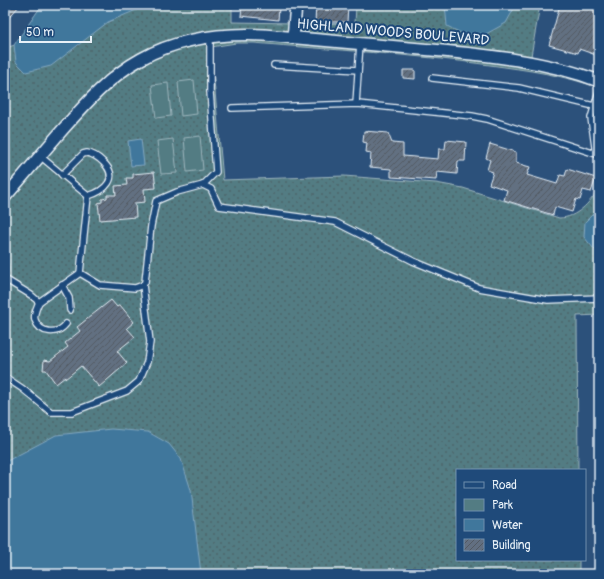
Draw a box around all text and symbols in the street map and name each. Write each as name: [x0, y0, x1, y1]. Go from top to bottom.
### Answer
street label: HIGHLAND WOODS BOULEVARD: [296, 15, 490, 49]
scale bar: [20, 18, 91, 44]
text: 50 m: [26, 25, 54, 40]
legend: [456, 469, 586, 561]
text: Road: [492, 478, 517, 493]
text: Park: [492, 498, 513, 513]
text: Water: [492, 518, 523, 533]
text: Building: [492, 538, 531, 553]

